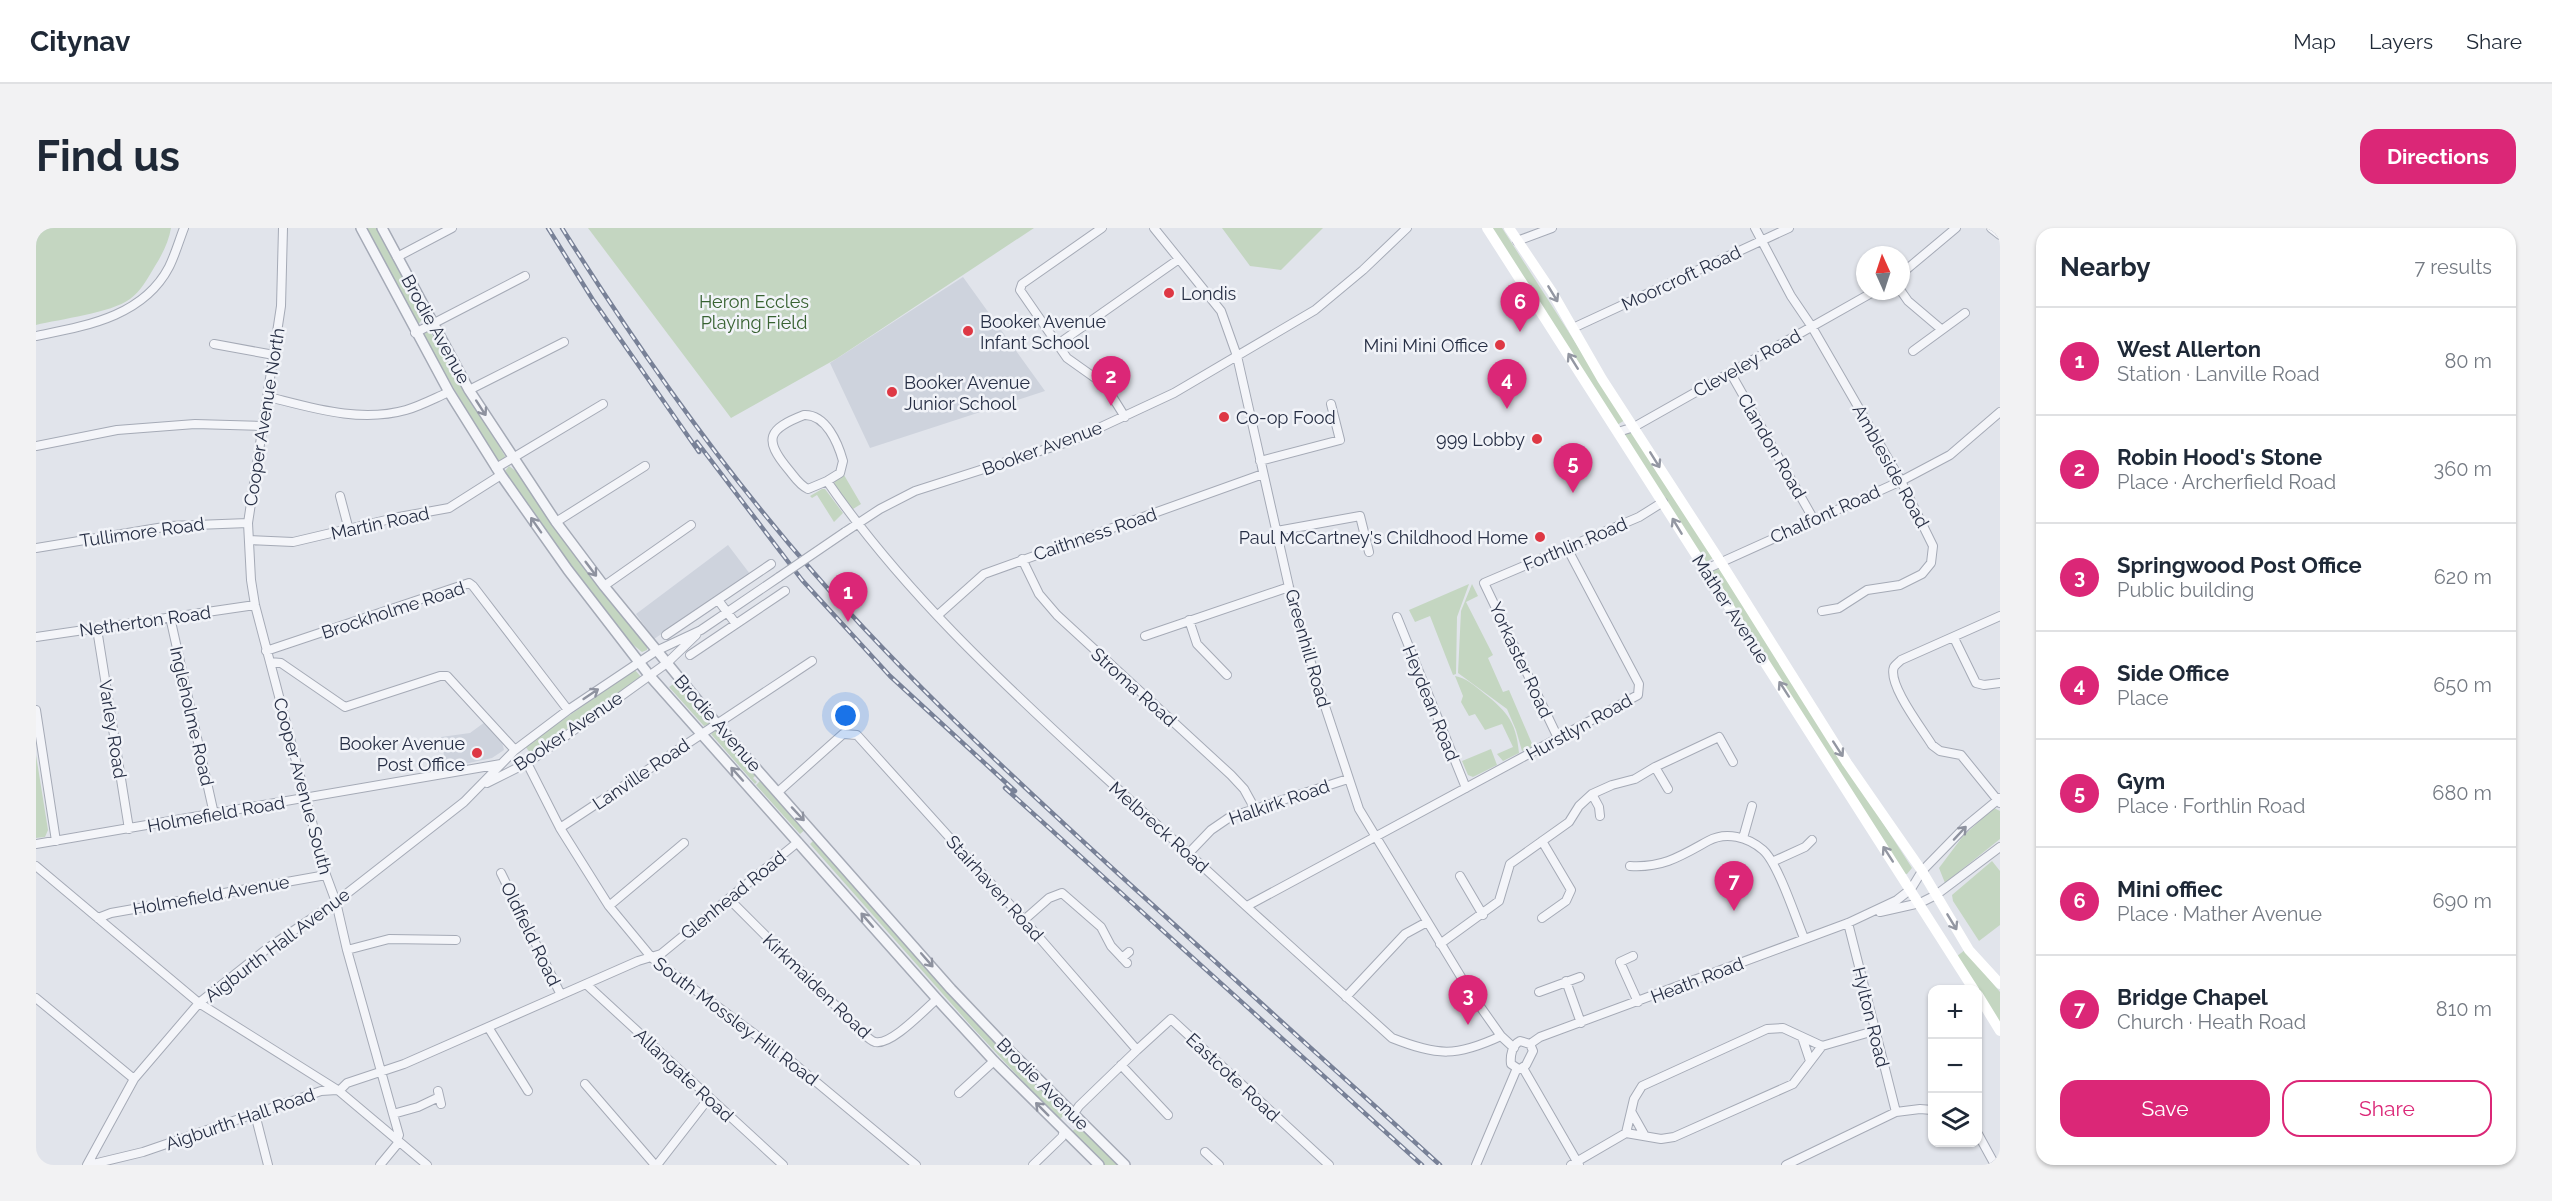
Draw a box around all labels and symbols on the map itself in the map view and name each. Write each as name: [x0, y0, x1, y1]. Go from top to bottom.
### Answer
street label: Moorcroft Road: [1618, 241, 1744, 315]
north arrow: [1856, 246, 1910, 300]
street label: Brodie Avenue: [397, 271, 475, 388]
pin: 6: [1500, 282, 1540, 332]
place label: Londis: [1181, 283, 1237, 304]
marker: Londis: [1162, 286, 1176, 300]
one-way arrow: [1546, 286, 1559, 303]
park label: Heron Eccles Playing Field: [699, 291, 809, 333]
place label: Booker Avenue Infant School: [980, 311, 1107, 353]
marker: Booker Avenue Infant School: [961, 324, 975, 338]
street label: Cleveley Road: [1690, 325, 1804, 401]
street label: Cooper Avenue North: [240, 326, 288, 508]
place label: Mini Mini Office: [1363, 335, 1488, 356]
marker: Mini Mini Office: [1493, 338, 1507, 352]
one-way arrow: [1567, 353, 1579, 370]
pin: 2: [1092, 356, 1130, 406]
pin: 4: [1488, 360, 1526, 409]
place label: Booker Avenue Junior School: [904, 372, 1031, 414]
marker: Booker Avenue Junior School: [885, 385, 899, 399]
street label: Clandon Road: [1733, 390, 1811, 502]
one-way arrow: [475, 399, 487, 416]
street label: Ambleside Road: [1849, 401, 1933, 531]
place label: Co-op Food: [1236, 407, 1336, 428]
marker: Co-op Food: [1217, 410, 1231, 424]
street label: Booker Avenue: [979, 416, 1105, 479]
place label: 999 Lobby: [1436, 429, 1525, 450]
marker: 999 Lobby: [1530, 432, 1544, 446]
pin: 5: [1554, 444, 1592, 493]
one-way arrow: [1649, 452, 1661, 468]
street label: Chalfont Road: [1767, 480, 1883, 548]
street label: Martin Road: [329, 502, 431, 544]
street label: Caithness Road: [1031, 503, 1159, 565]
street label: Tullimore Road: [78, 513, 206, 551]
street label: Forthlin Road: [1520, 513, 1630, 575]
one-way arrow: [530, 517, 542, 533]
one-way arrow: [1671, 518, 1683, 535]
place label: Paul McCartney's Childhood Home: [1239, 527, 1528, 548]
marker: Paul McCartney's Childhood Home: [1533, 530, 1547, 544]
street label: Mather Avenue: [1688, 551, 1774, 668]
one-way arrow: [585, 560, 597, 576]
pin: 1: [828, 572, 868, 622]
street label: Brockholme Road: [319, 577, 467, 643]
street label: Greenhill Road: [1281, 586, 1335, 710]
street label: Yorkaster Road: [1485, 599, 1557, 721]
street label: Netherton Road: [78, 601, 212, 641]
street label: Heydean Road: [1398, 642, 1464, 764]
street label: Stroma Road: [1087, 643, 1181, 731]
street label: Ingleholme Road: [166, 644, 218, 788]
street label: Brodie Avenue: [670, 670, 766, 776]
street label: Varley Road: [95, 678, 131, 780]
one-way arrow: [1777, 681, 1790, 698]
street label: Booker Avenue: [510, 687, 627, 775]
one-way arrow: [583, 688, 599, 700]
street label: Hurstlyn Road: [1522, 689, 1636, 765]
street label: Cooper Avenue South: [269, 695, 337, 877]
your location: [831, 701, 860, 730]
place label: Booker Avenue Post Office: [339, 733, 465, 775]
street label: Lanville Road: [589, 734, 693, 814]
one-way arrow: [1832, 741, 1844, 757]
marker: Booker Avenue Post Office: [470, 746, 484, 760]
one-way arrow: [730, 767, 744, 782]
street label: Halkirk Road: [1226, 775, 1332, 829]
street label: Melbreck Road: [1105, 777, 1213, 877]
street label: Holmefield Road: [146, 792, 286, 836]
one-way arrow: [791, 806, 805, 821]
one-way arrow: [1952, 826, 1967, 841]
street label: Stairhaven Road: [942, 831, 1048, 945]
street label: Glenhead Road: [676, 846, 790, 944]
one-way arrow: [1882, 846, 1894, 863]
pin: 7: [1714, 862, 1754, 911]
street label: Holmefield Avenue: [131, 871, 291, 919]
street label: Oldfield Road: [497, 879, 565, 989]
street label: Aigburth Hall Avenue: [200, 883, 354, 1006]
one-way arrow: [860, 913, 874, 928]
one-way arrow: [1946, 913, 1958, 930]
street label: Kirkmaiden Road: [759, 929, 875, 1043]
street label: South Mossley Hill Road: [650, 952, 822, 1090]
one-way arrow: [919, 952, 933, 968]
street label: Heath Road: [1648, 953, 1746, 1007]
street label: Hylton Road: [1848, 965, 1894, 1069]
pin: 3: [1448, 976, 1488, 1025]
street label: Allangate Road: [630, 1024, 738, 1126]
street label: Eastcote Road: [1182, 1028, 1284, 1126]
street label: Brodie Avenue: [993, 1034, 1094, 1135]
street label: Aigburth Hall Road: [163, 1084, 317, 1154]
one-way arrow: [1035, 1102, 1050, 1116]

